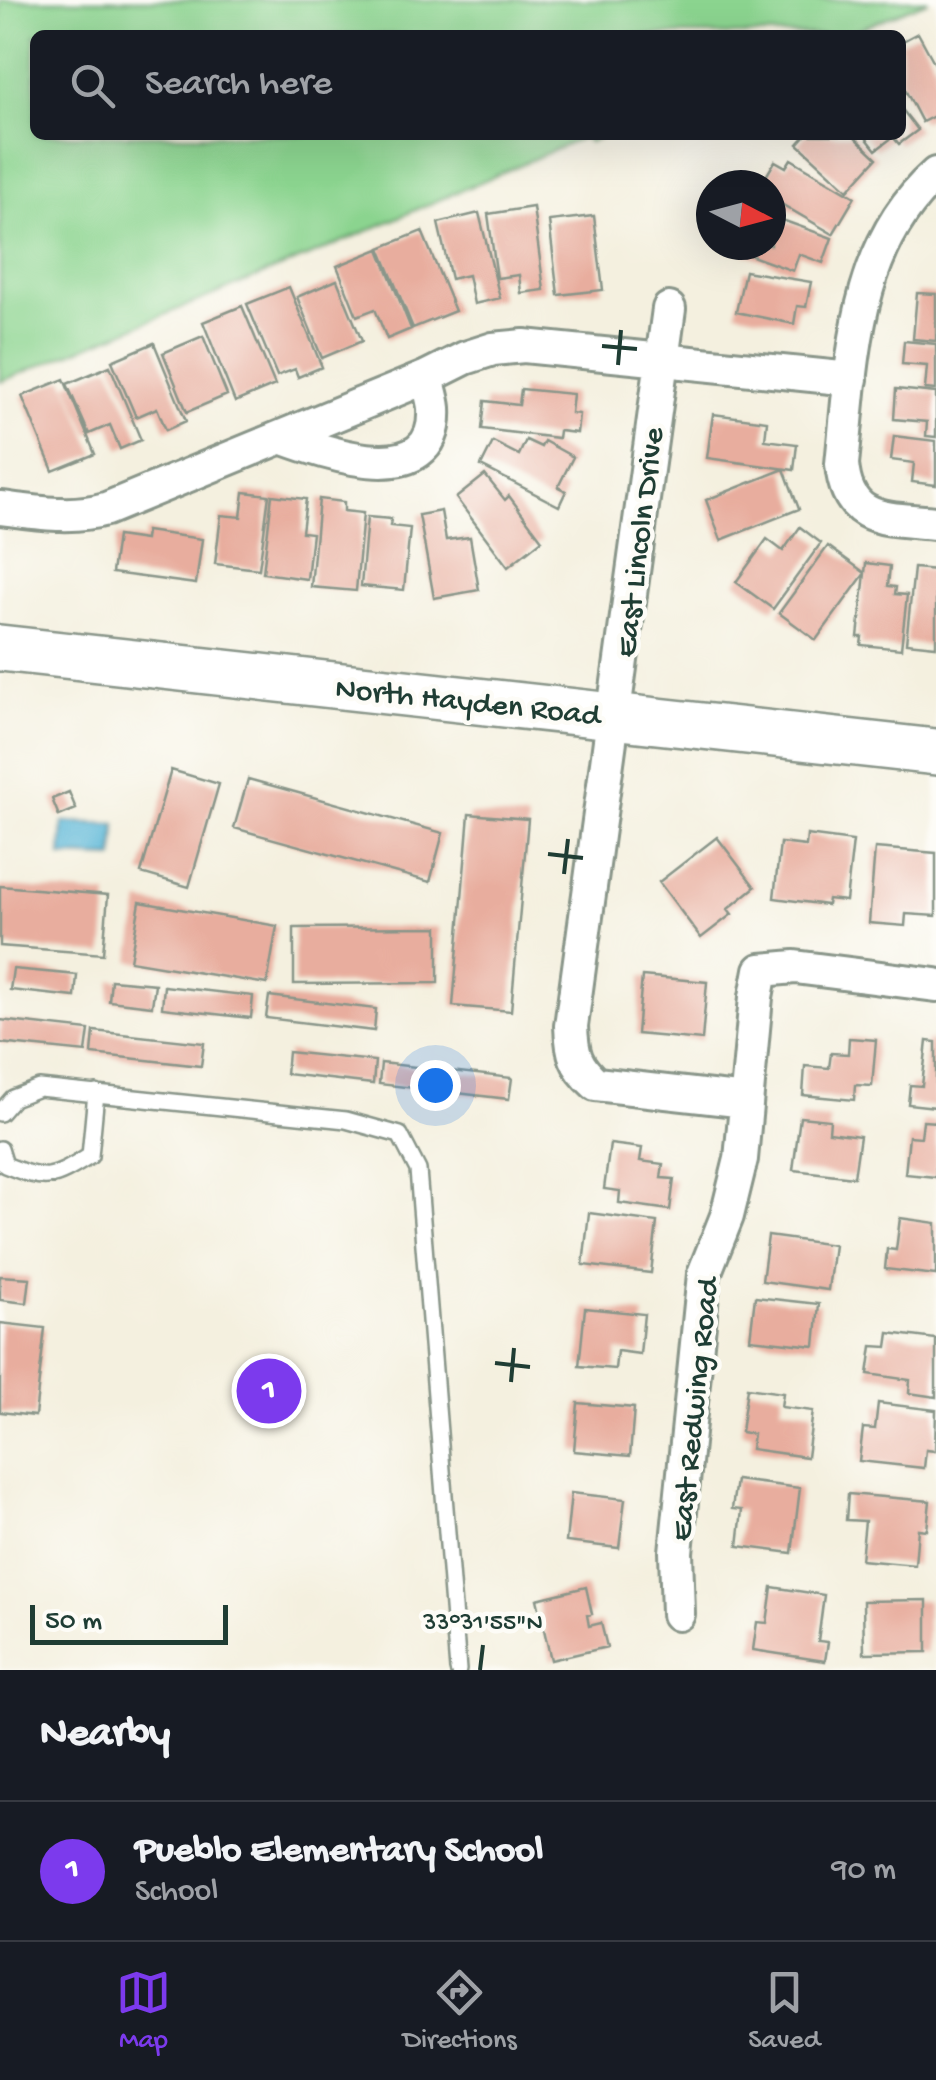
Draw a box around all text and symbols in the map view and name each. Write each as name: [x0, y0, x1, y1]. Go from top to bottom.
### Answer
search box: [30, 30, 906, 140]
icon: search: [65, 58, 120, 113]
text: Search here: [145, 63, 332, 107]
north arrow: [696, 170, 786, 260]
street label: East Lincoln Drive: [609, 425, 675, 660]
street label: North Hayden Road: [333, 671, 604, 737]
your location: [410, 1060, 461, 1111]
street label: East Redwing Road: [664, 1274, 730, 1543]
pin: 1: [236, 1354, 302, 1428]
scale bar: [30, 1600, 228, 1644]
text: 50 m: [45, 1606, 102, 1639]
text: 33°31'55"N: [422, 1610, 543, 1639]
text: Nearby: [40, 1711, 170, 1760]
text: Pueblo Elementary School: [135, 1830, 543, 1874]
text: 1: [66, 1852, 79, 1890]
text: 90 m: [832, 1852, 896, 1890]
text: School: [135, 1874, 218, 1912]
tab: Map: [116, 1965, 171, 2058]
tab: Directions: [403, 1965, 517, 2058]
tab: Saved: [748, 1965, 820, 2058]

